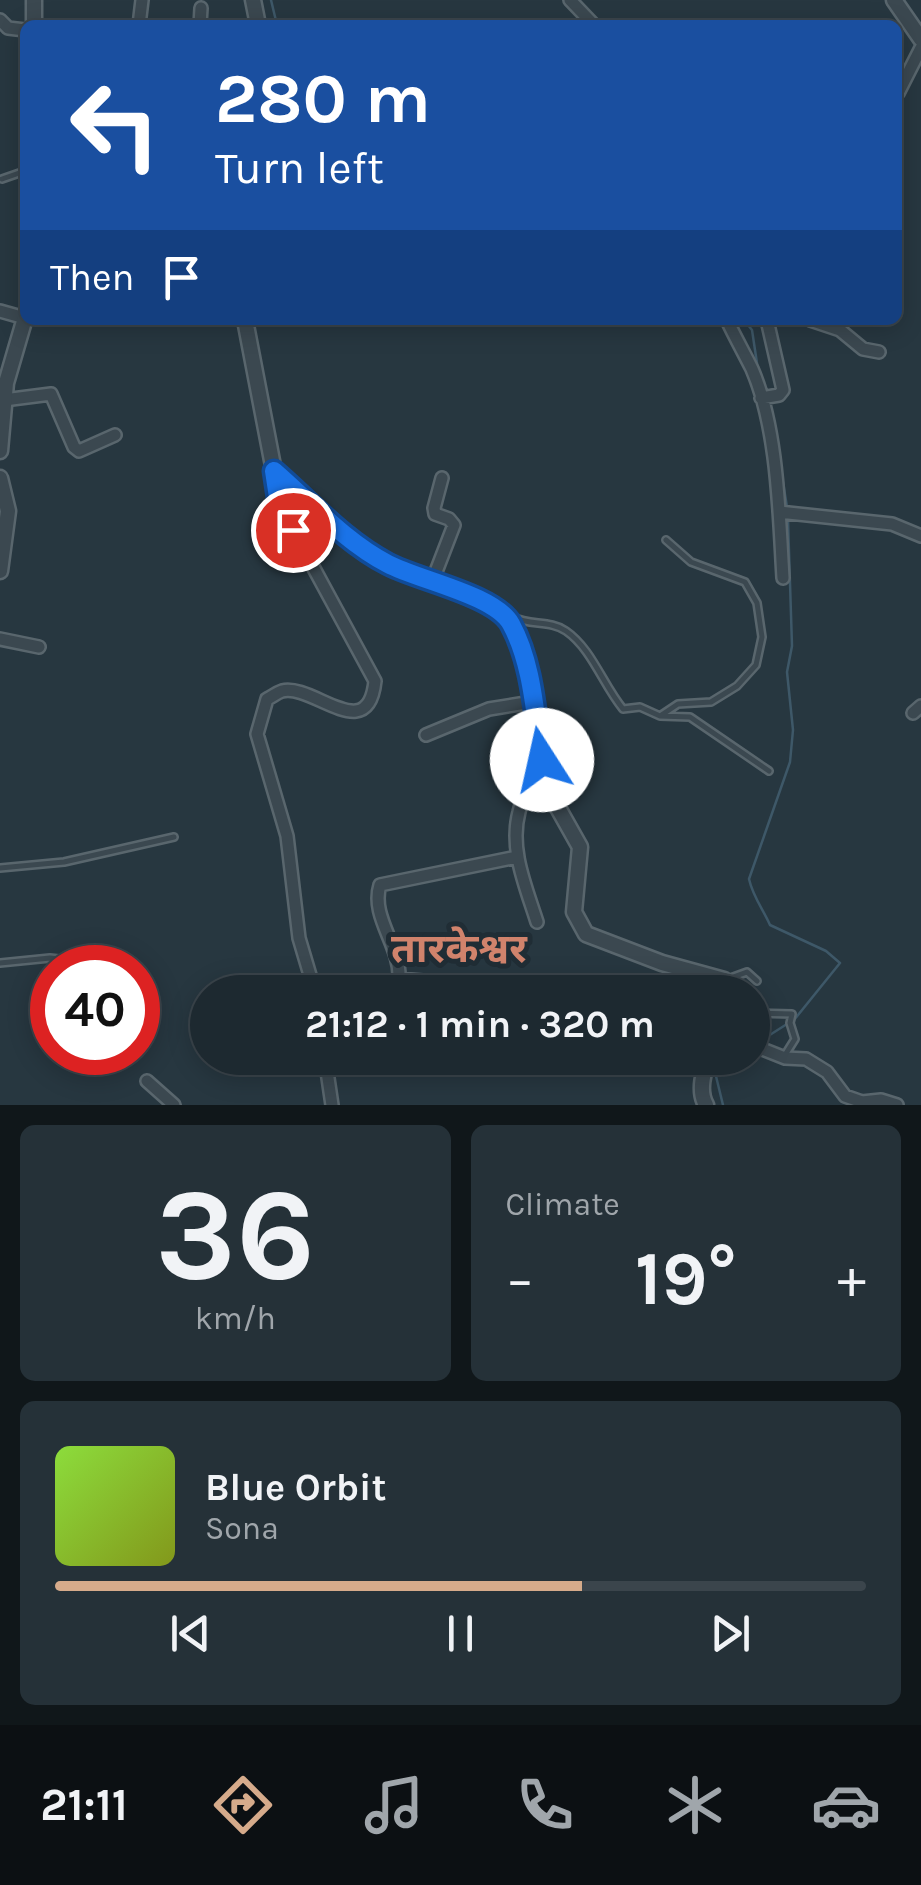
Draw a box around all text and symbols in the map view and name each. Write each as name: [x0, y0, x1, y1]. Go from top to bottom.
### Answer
text: 280 m: [215, 58, 431, 140]
icon: left: [50, 60, 180, 190]
text: Turn left: [215, 142, 384, 194]
icon: arrive: [154, 250, 209, 305]
text: Then: [50, 255, 134, 300]
pin: [251, 488, 336, 573]
icon: arrive: [266, 503, 321, 558]
position arrow: [490, 708, 594, 812]
district label: तारकेश्वर: [391, 925, 528, 972]
speed limit sign: 40: [30, 945, 160, 1075]
text: 21:12 · 1 min · 320 m: [305, 1002, 655, 1047]
text: 36: [155, 1159, 315, 1311]
text: Climate: [506, 1186, 620, 1223]
text: 19°: [635, 1235, 737, 1323]
text: −: [506, 1247, 534, 1311]
text: +: [837, 1247, 866, 1311]
text: km/h: [195, 1300, 276, 1337]
text: Blue Orbit: [205, 1465, 386, 1510]
text: Sona: [205, 1510, 279, 1547]
icon: previous: [163, 1606, 218, 1661]
icon: pause: [433, 1606, 488, 1661]
icon: next: [703, 1606, 758, 1661]
icon: directions: [208, 1770, 278, 1840]
icon: music: [359, 1770, 429, 1840]
icon: phone: [510, 1770, 580, 1840]
icon: climate: [660, 1770, 730, 1840]
icon: car: [811, 1770, 881, 1840]
text: 21:11: [40, 1779, 128, 1831]

